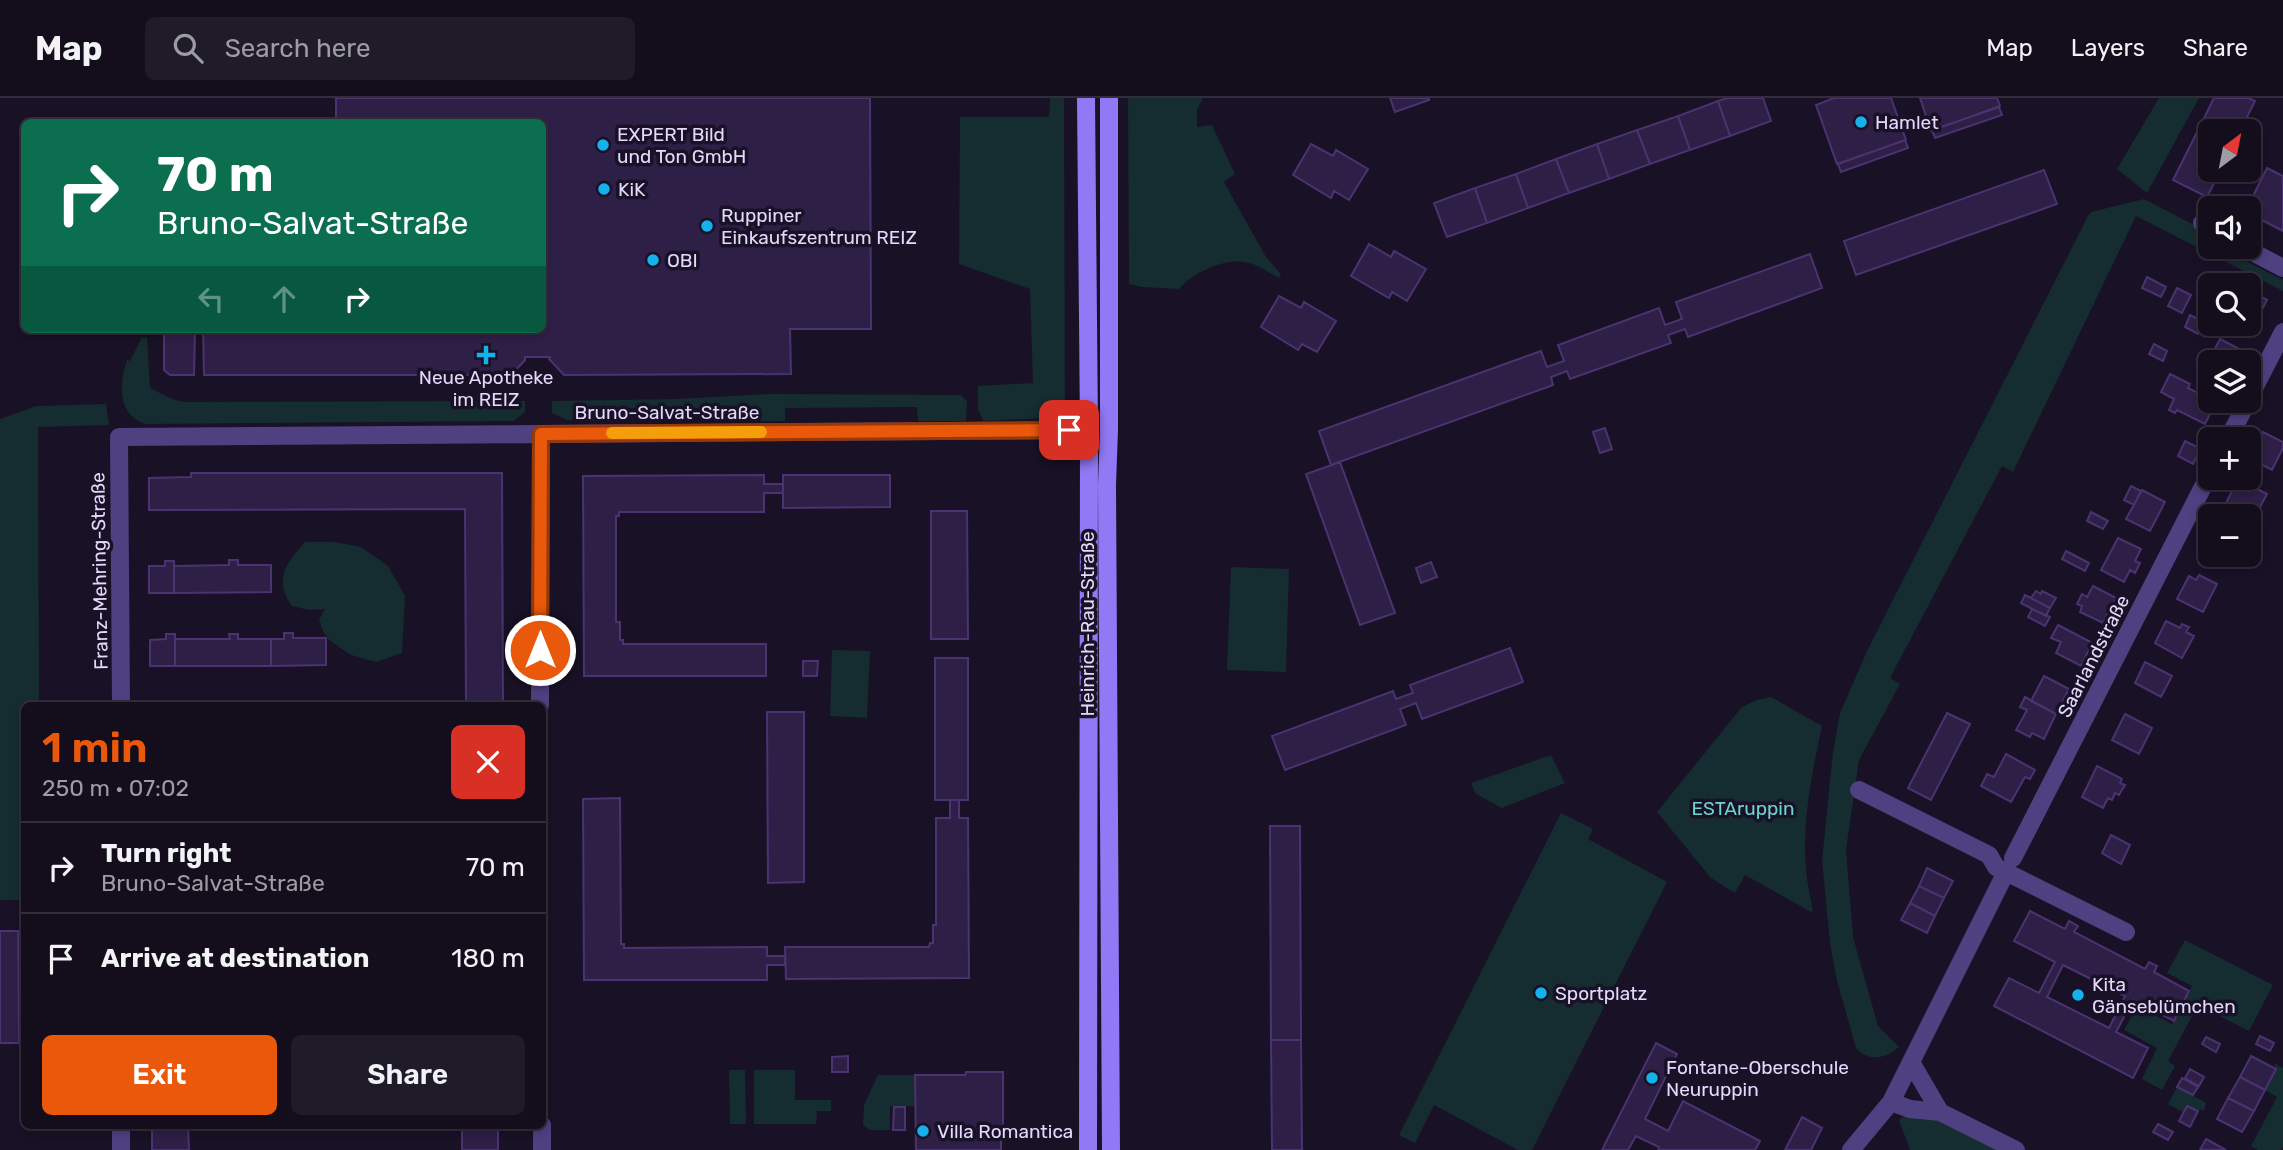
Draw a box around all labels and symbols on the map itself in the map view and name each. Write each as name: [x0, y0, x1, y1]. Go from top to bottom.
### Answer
place label: Hamlet: [1875, 111, 1939, 134]
marker: Hamlet: [1853, 114, 1869, 130]
north arrow: [2198, 119, 2261, 182]
place label: EXPERT Bild und Ton GmbH: [617, 123, 746, 168]
marker: EXPERT Bild und Ton GmbH: [595, 137, 611, 153]
place label: KiK: [618, 178, 646, 201]
marker: KiK: [596, 181, 612, 197]
place label: Ruppiner Einkaufszentrum REIZ: [721, 204, 917, 249]
marker: Ruppiner Einkaufszentrum REIZ: [699, 218, 715, 234]
place label: OBI: [667, 249, 698, 272]
marker: OBI: [645, 252, 661, 268]
marker: Neue Apotheke im REIZ: [478, 347, 494, 363]
place label: Neue Apotheke im REIZ: [419, 366, 553, 411]
pin: [1039, 400, 1099, 460]
street label: Bruno-Salvat-Straße: [575, 401, 759, 424]
street label: Franz-Mehring-Straße: [86, 472, 113, 670]
street label: Heinrich-Rau-Straße: [1076, 531, 1099, 717]
street label: Saarlandstraße: [2053, 591, 2134, 721]
position arrow: [503, 613, 577, 687]
park label: ESTAruppin: [1692, 797, 1794, 820]
place label: Kita Gänseblümchen: [2092, 973, 2236, 1018]
place label: Sportplatz: [1555, 982, 1647, 1005]
marker: Sportplatz: [1533, 985, 1549, 1001]
marker: Kita Gänseblümchen: [2070, 987, 2086, 1003]
place label: Fontane-Oberschule Neuruppin: [1666, 1056, 1849, 1101]
marker: Fontane-Oberschule Neuruppin: [1644, 1070, 1660, 1086]
place label: Villa Romantica: [937, 1120, 1073, 1143]
marker: Villa Romantica: [915, 1123, 931, 1139]

